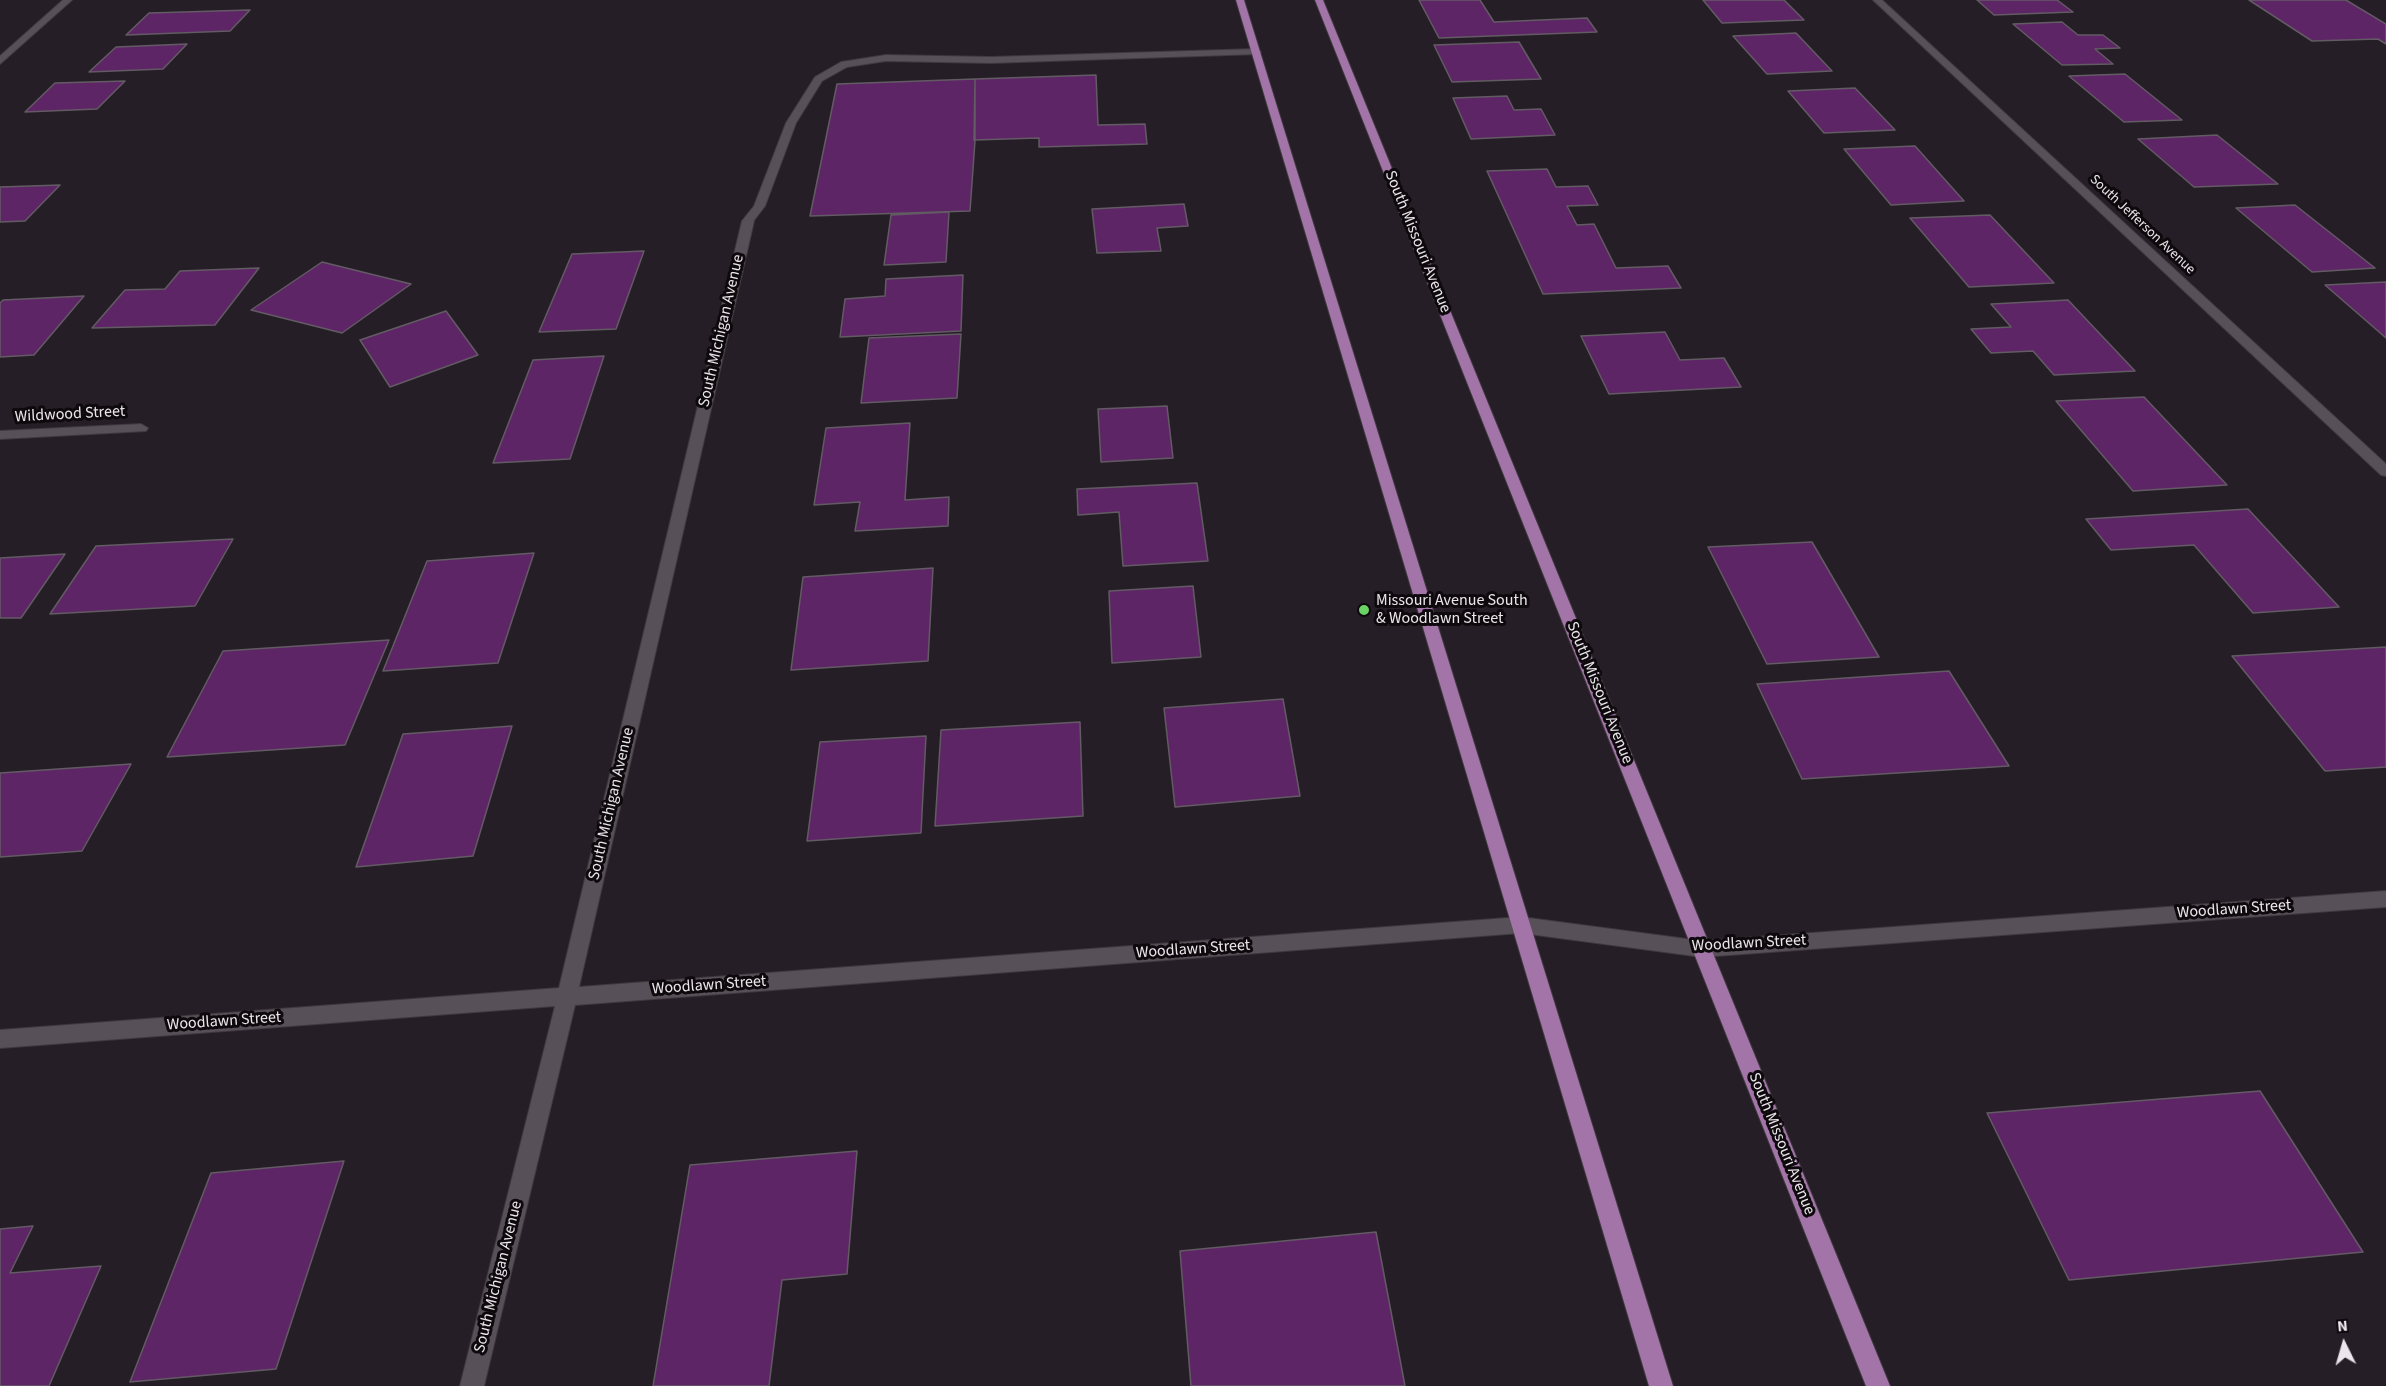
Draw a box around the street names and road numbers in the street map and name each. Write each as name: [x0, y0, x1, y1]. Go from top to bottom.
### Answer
street label: South Missouri Avenue: [1380, 168, 1454, 316]
street label: South Jefferson Avenue: [2086, 172, 2198, 278]
street label: South Michigan Avenue: [695, 253, 749, 409]
street label: Wildwood Street: [14, 403, 126, 427]
street label: South Missouri Avenue: [1562, 619, 1636, 767]
street label: South Michigan Avenue: [585, 726, 639, 882]
street label: Woodlawn Street: [2176, 896, 2292, 924]
street label: Woodlawn Street: [1691, 931, 1807, 957]
street label: Woodlawn Street: [1135, 936, 1251, 964]
street label: Woodlawn Street: [651, 972, 767, 1000]
street label: Woodlawn Street: [166, 1008, 282, 1036]
street label: South Missouri Avenue: [1744, 1070, 1818, 1218]
street label: South Michigan Avenue: [471, 1199, 527, 1355]

